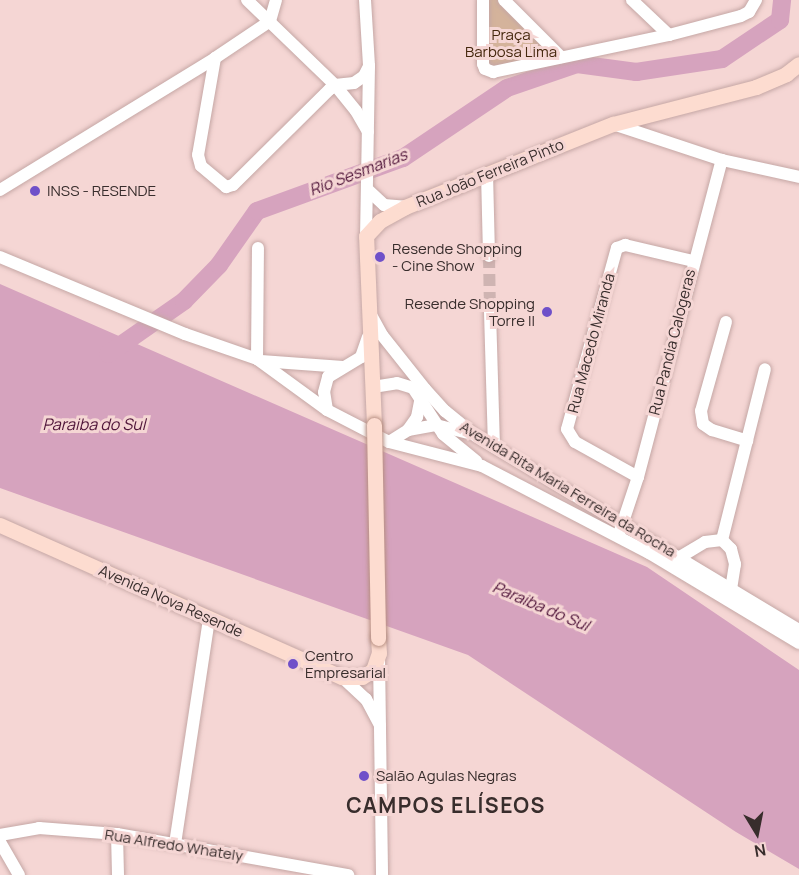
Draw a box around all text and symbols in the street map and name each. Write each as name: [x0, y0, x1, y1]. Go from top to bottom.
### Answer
park label: Praça Barbosa Lima: [465, 25, 557, 60]
street label: Rua João Ferreira Pinto: [414, 135, 566, 211]
water label: Rio Sesmarias: [306, 145, 410, 199]
place label: INSS - RESENDE: [47, 182, 156, 200]
marker: INSS - RESENDE: [28, 184, 42, 198]
place label: Resende Shopping - Cine Show: [392, 239, 522, 274]
marker: Resende Shopping - Cine Show: [373, 250, 387, 264]
street label: Rua Pandia Calogeras: [645, 267, 699, 417]
street label: Rua Macedo Miranda: [564, 271, 618, 415]
place label: Resende Shopping Torre II: [405, 294, 535, 329]
marker: Resende Shopping Torre II: [540, 305, 554, 319]
water label: Paraiba do Sul: [42, 414, 146, 434]
street label: Avenida Rita Maria Ferreira da Rocha: [457, 417, 679, 561]
street label: Avenida Nova Resende: [96, 561, 246, 641]
water label: Paraiba do Sul: [490, 577, 592, 635]
place label: Centro Empresarial: [305, 646, 386, 681]
marker: Centro Empresarial: [286, 657, 300, 671]
place label: Salão Agulas Negras: [376, 767, 517, 785]
marker: Salão Agulas Negras: [357, 769, 371, 783]
district label: CAMPOS ELÍSEOS: [346, 792, 546, 818]
north arrow: [727, 803, 787, 863]
street label: Rua Alfredo Whately: [103, 825, 245, 865]
text: N: [753, 839, 768, 863]

